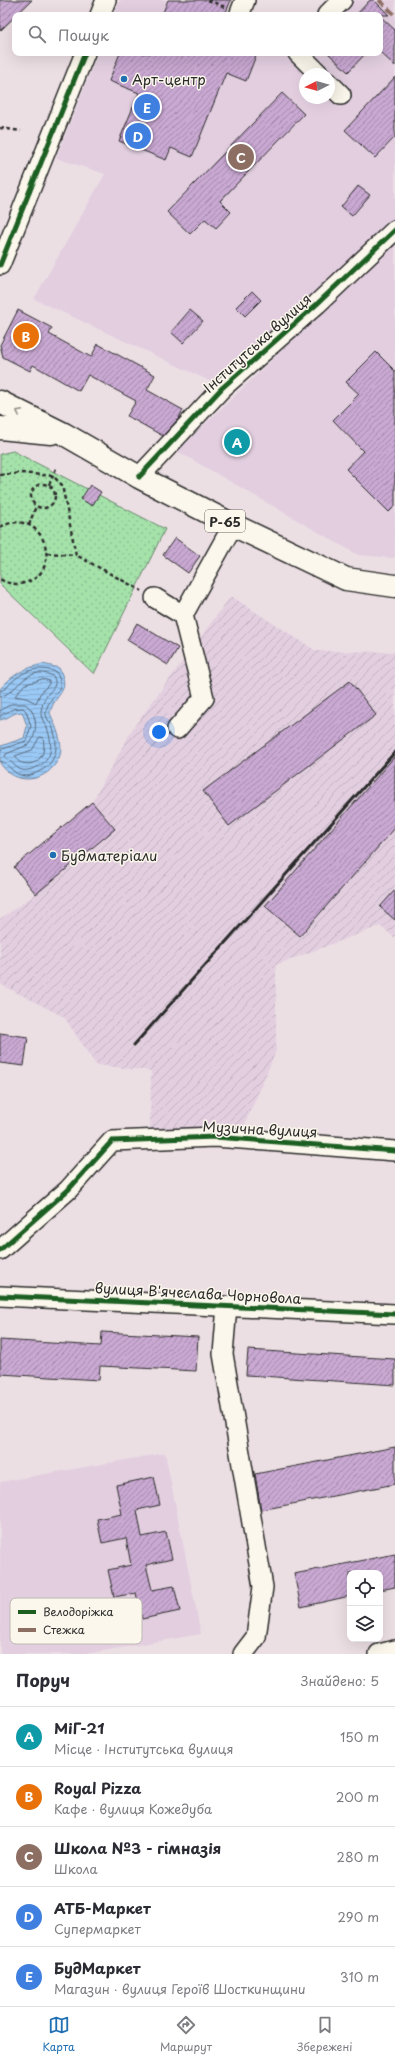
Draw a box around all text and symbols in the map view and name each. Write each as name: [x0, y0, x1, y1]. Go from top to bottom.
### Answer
search box: [12, 12, 383, 56]
icon: search: [26, 23, 48, 45]
text: Пошук: [58, 23, 109, 46]
north arrow: [299, 68, 335, 104]
place label: Арт-центр: [132, 69, 206, 90]
marker: Арт-центр: [119, 74, 129, 84]
pin: E: [134, 92, 160, 122]
pin: D: [125, 121, 151, 151]
pin: C: [228, 142, 254, 172]
street label: Інститутська вулиця: [198, 289, 316, 397]
pin: B: [13, 321, 39, 351]
one-way arrow: [16, 409, 24, 417]
pin: A: [224, 427, 250, 457]
road number: Р-65: [205, 510, 245, 532]
your location: [149, 722, 169, 742]
place label: Будматеріали: [61, 845, 157, 866]
marker: Будматеріали: [48, 850, 58, 860]
street label: Музична вулиця: [202, 1116, 318, 1142]
street label: вулиця В'ячеслава Чорновола: [94, 1277, 302, 1309]
map controls: [347, 1570, 383, 1642]
button: locate: [347, 1570, 383, 1606]
legend: [10, 1598, 142, 1644]
text: Велодоріжка: [43, 1603, 113, 1620]
button: layers: [347, 1606, 383, 1642]
text: Стежка: [43, 1621, 85, 1638]
text: Поруч: [16, 1667, 70, 1693]
text: Знайдено: 5: [301, 1671, 379, 1690]
text: МіГ-21: [54, 1716, 104, 1739]
text: A: [24, 1727, 34, 1746]
text: 150 m: [340, 1727, 379, 1746]
text: Місце · Інститутська вулиця: [54, 1739, 233, 1758]
text: Royal Pizza: [54, 1776, 141, 1799]
text: B: [25, 1787, 33, 1806]
text: 200 m: [336, 1787, 379, 1806]
text: Кафе · вулиця Кожедуба: [54, 1799, 212, 1818]
text: Школа №3 - гімназія: [54, 1836, 221, 1859]
text: C: [24, 1847, 34, 1866]
text: 280 m: [337, 1847, 379, 1866]
text: Школа: [54, 1859, 98, 1878]
text: АТБ-Маркет: [54, 1896, 151, 1919]
text: D: [24, 1907, 34, 1926]
text: 290 m: [338, 1907, 379, 1926]
text: Супермаркет: [54, 1919, 141, 1938]
text: БудМаркет: [54, 1956, 141, 1979]
text: E: [25, 1967, 33, 1986]
text: 310 m: [340, 1967, 379, 1986]
text: Магазин · вулиця Героїв Шосткинщини: [54, 1979, 306, 1998]
tab: Карта: [43, 2014, 75, 2055]
tab: Маршрут: [160, 2014, 212, 2055]
tab: Збережені: [297, 2014, 352, 2055]

